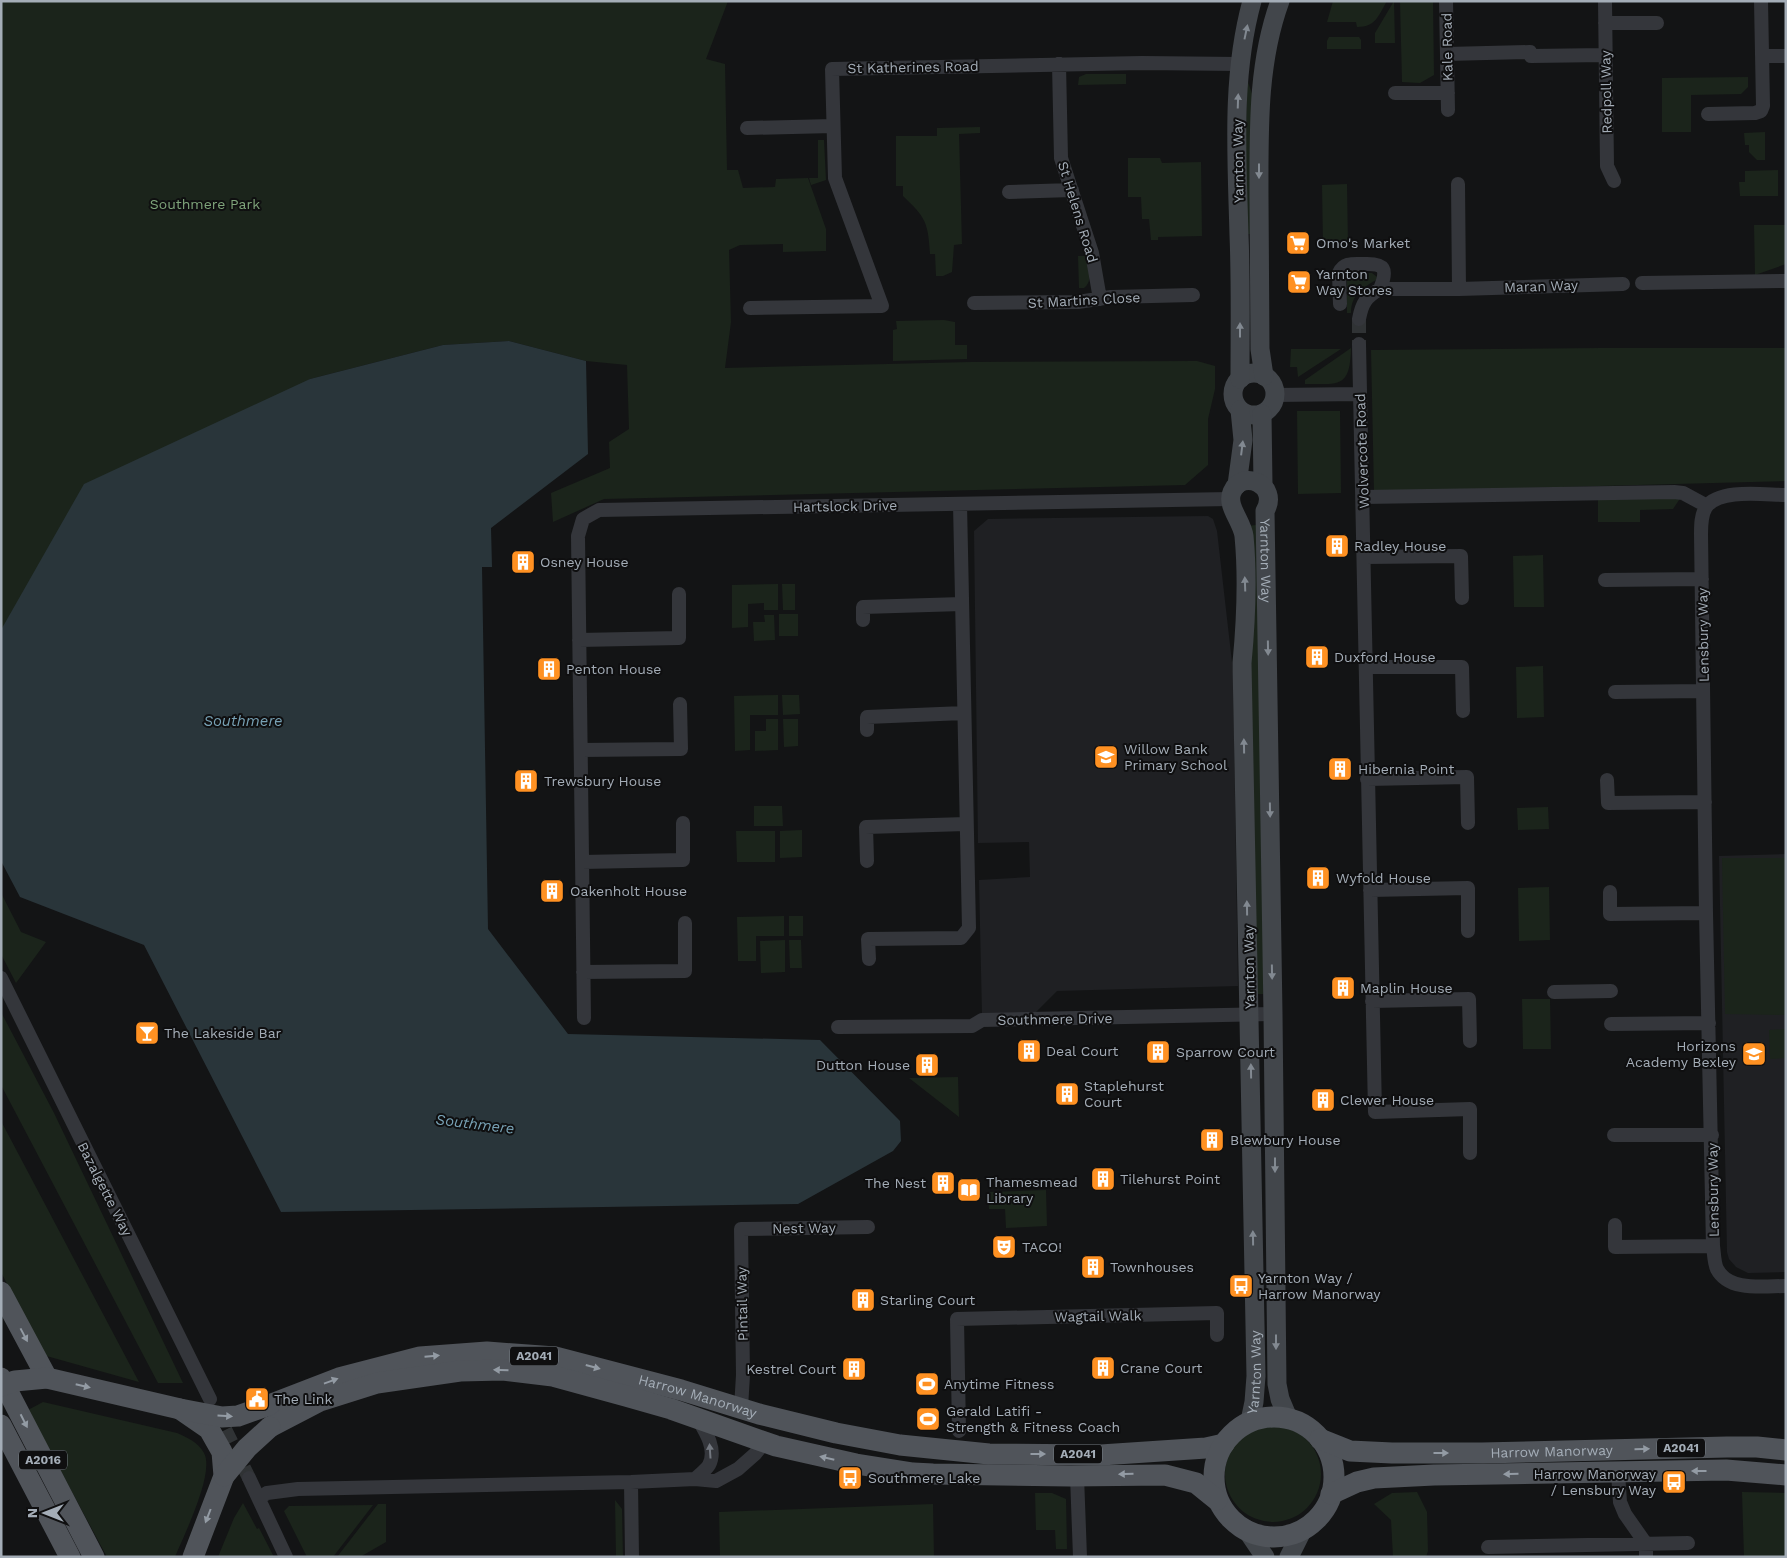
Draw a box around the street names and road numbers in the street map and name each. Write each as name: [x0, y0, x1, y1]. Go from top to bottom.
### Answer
street label: Kale Road: [1438, 13, 1456, 81]
street label: Redpoll Way: [1597, 49, 1615, 134]
street label: St Katherines Road: [847, 58, 979, 76]
street label: Yarnton Way: [1229, 118, 1247, 203]
street label: St Helens Road: [1055, 159, 1101, 265]
street label: Maran Way: [1504, 277, 1579, 295]
street label: St Martins Close: [1027, 289, 1141, 311]
street label: Wolvercote Road: [1352, 393, 1372, 509]
street label: Hartslock Drive: [793, 497, 897, 515]
street label: Yarnton Way: [1257, 518, 1274, 603]
street label: Lensbury Way: [1694, 587, 1712, 682]
street label: Yarnton Way: [1240, 924, 1258, 1009]
street label: Southmere Drive: [997, 1010, 1113, 1028]
street label: Bazalgette Way: [74, 1139, 136, 1239]
street label: Lensbury Way: [1704, 1142, 1722, 1237]
street label: Nest Way: [772, 1219, 837, 1237]
street label: Pintail Way: [733, 1266, 751, 1341]
street label: Wagtail Walk: [1054, 1307, 1142, 1325]
street label: Yarnton Way: [1244, 1330, 1264, 1416]
road number: A2041: [510, 1346, 558, 1365]
street label: Harrow Manorway: [637, 1371, 760, 1421]
road number: A2041: [1657, 1439, 1705, 1458]
street label: Harrow Manorway: [1490, 1442, 1614, 1461]
road number: A2041: [1054, 1445, 1102, 1464]
road number: A2016: [19, 1450, 67, 1470]

